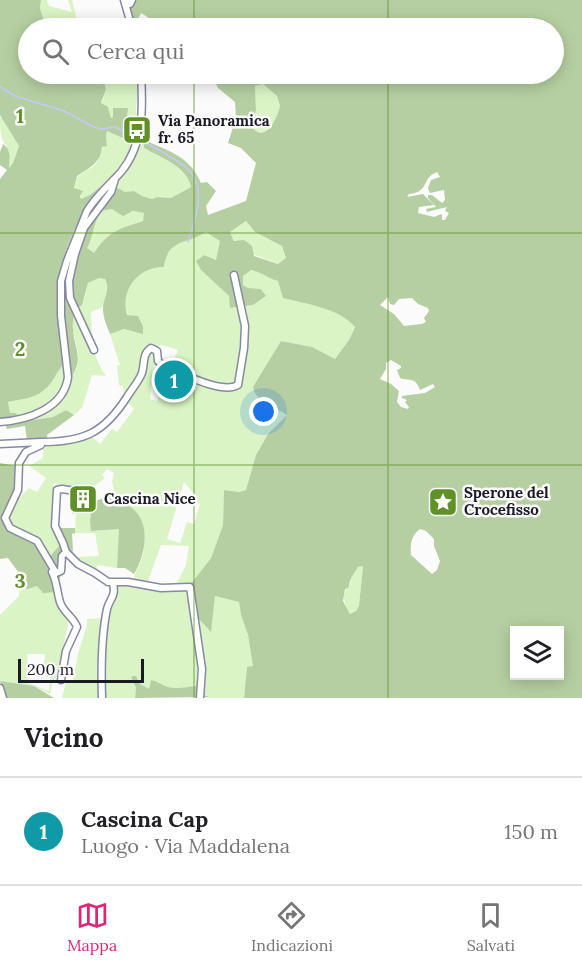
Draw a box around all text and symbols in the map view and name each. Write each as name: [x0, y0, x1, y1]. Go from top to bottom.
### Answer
search box: [18, 18, 564, 84]
icon: search: [39, 35, 72, 68]
text: Cerca qui: [87, 37, 184, 65]
text: 1: [16, 103, 24, 128]
place label: Via Panoramica fr. 65: [158, 111, 270, 147]
bus stop icon: Via Panoramica fr. 65: [121, 114, 153, 146]
text: 2: [15, 336, 25, 361]
pin: 1: [154, 358, 194, 403]
your location: [249, 397, 278, 426]
building icon: Cascina Nice: [67, 483, 99, 515]
place label: Sperone del Crocefisso: [464, 483, 549, 519]
place icon: Sperone del Crocefisso: [427, 486, 459, 518]
place label: Cascina Nice: [104, 489, 196, 508]
text: 3: [14, 568, 26, 593]
map controls: [510, 626, 564, 680]
button: layers: [510, 626, 564, 680]
scale bar: [18, 656, 144, 684]
text: 200 m: [27, 659, 74, 679]
text: Vicino: [24, 721, 104, 754]
text: Cascina Cap: [81, 805, 208, 833]
text: 1: [39, 819, 48, 844]
text: 150 m: [504, 819, 558, 844]
text: Luogo · Via Maddalena: [81, 833, 290, 858]
tab: Mappa: [67, 899, 117, 955]
tab: Indicazioni: [251, 899, 333, 955]
tab: Salvati: [467, 899, 515, 955]

